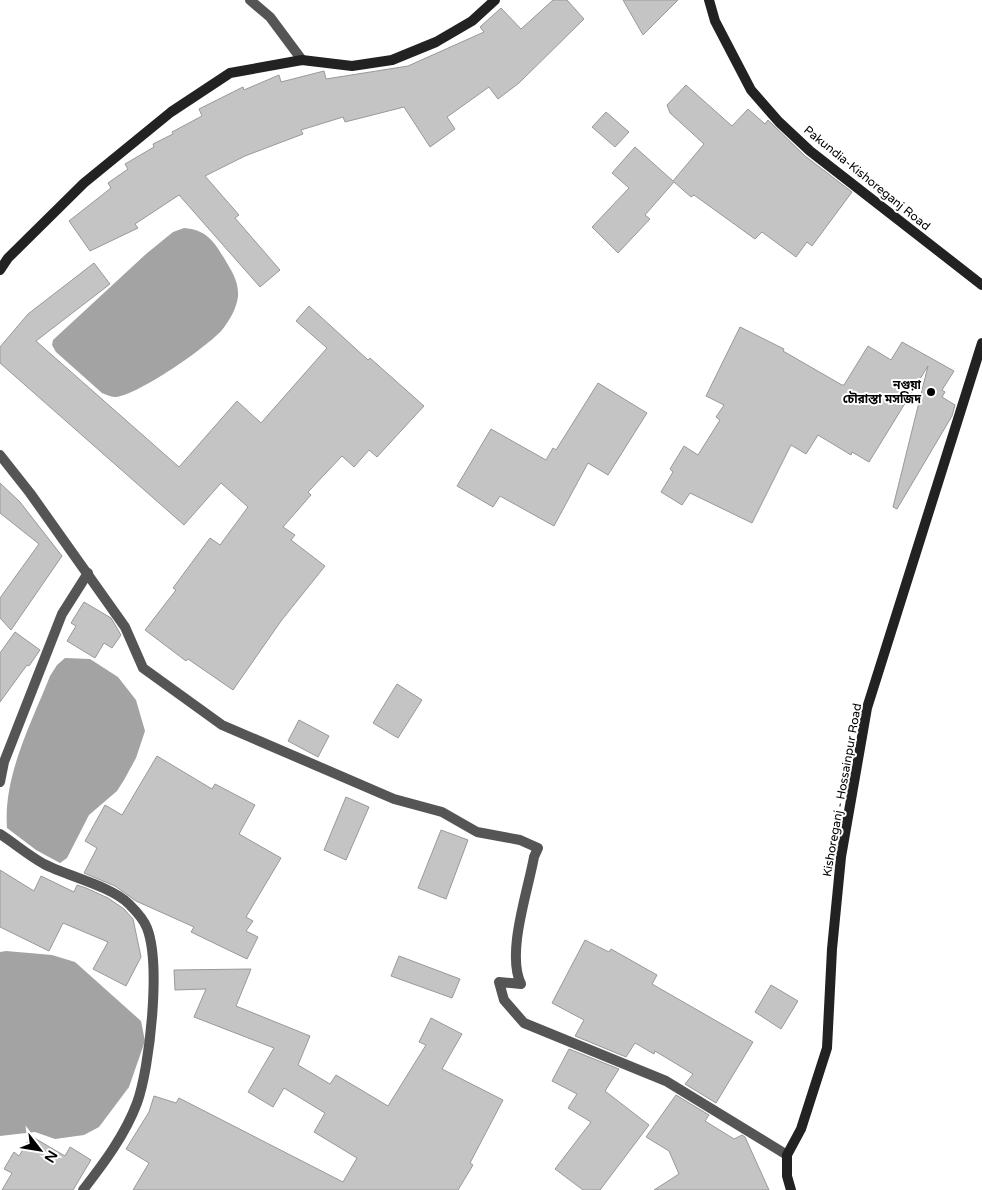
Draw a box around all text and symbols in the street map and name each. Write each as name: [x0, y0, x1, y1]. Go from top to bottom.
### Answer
street label: Pakundia-Kishoreganj Road: [801, 123, 933, 233]
place label: নগুয়া চৌরাস্তা মসজিদ: [843, 378, 922, 406]
marker: নগুয়া চৌরাস্তা মসজিদ: [925, 386, 937, 398]
street label: Kishoreganj - Hossainpur Road: [820, 702, 864, 878]
north arrow: [15, 1125, 65, 1175]
text: N: [41, 1147, 61, 1166]

